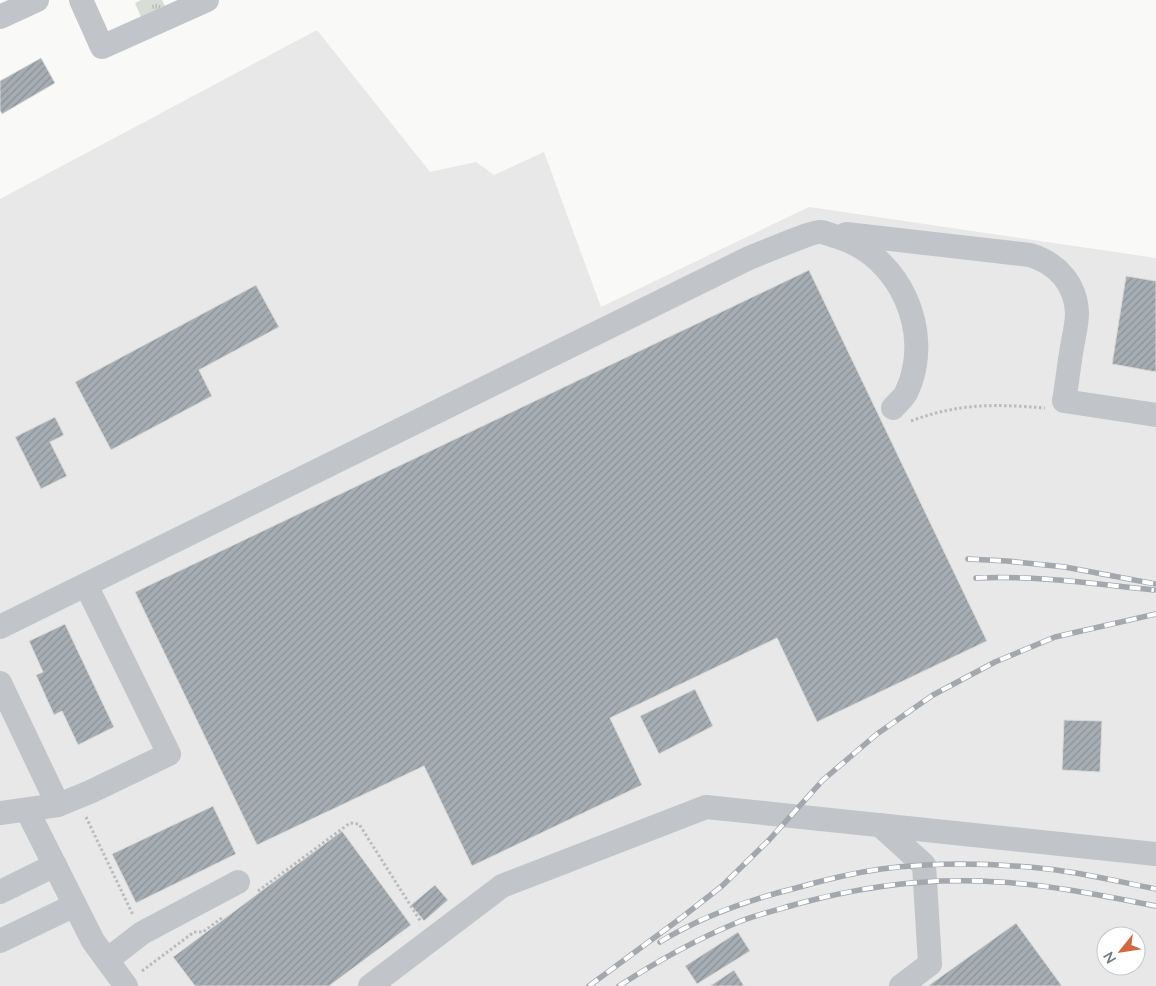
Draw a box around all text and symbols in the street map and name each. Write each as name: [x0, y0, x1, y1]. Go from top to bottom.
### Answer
north arrow: [1096, 926, 1146, 976]
text: N: [1099, 949, 1119, 967]

